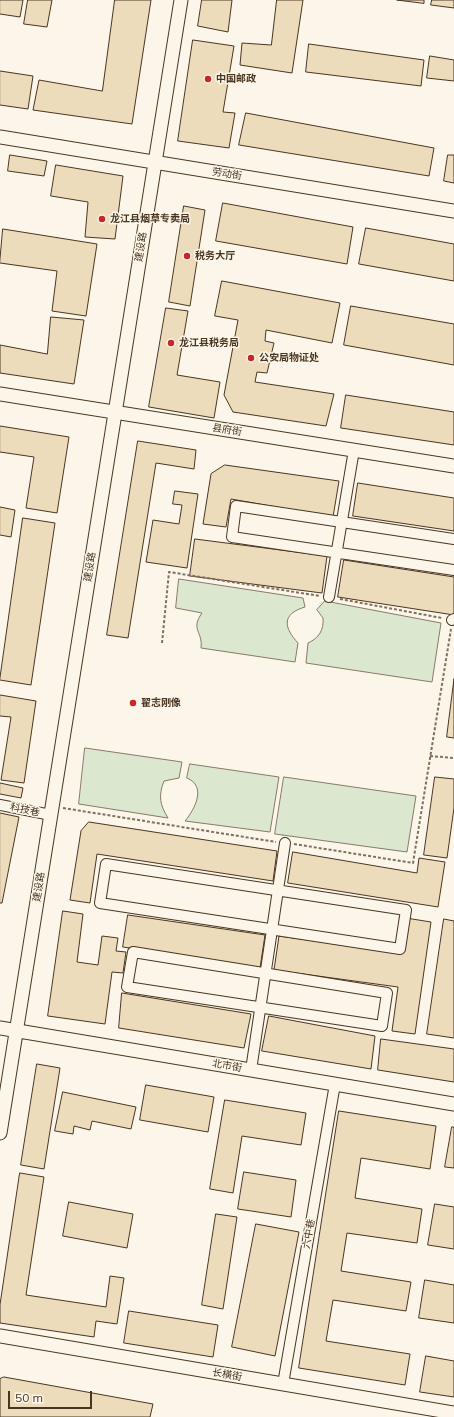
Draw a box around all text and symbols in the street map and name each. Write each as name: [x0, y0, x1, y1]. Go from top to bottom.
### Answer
place label: 中国邮政: [216, 73, 256, 85]
marker: 中国邮政: [203, 74, 213, 84]
street label: 劳动街: [211, 166, 243, 182]
place label: 龙江县烟草专卖局: [110, 213, 190, 225]
marker: 龙江县烟草专卖局: [97, 214, 107, 224]
street label: 建设路: [133, 231, 149, 263]
place label: 税务大厅: [195, 250, 235, 262]
marker: 税务大厅: [182, 251, 192, 261]
place label: 龙江县税务局: [179, 337, 239, 349]
marker: 龙江县税务局: [166, 338, 176, 348]
place label: 公安局物证处: [259, 352, 319, 364]
marker: 公安局物证处: [246, 353, 256, 363]
street label: 县府街: [211, 422, 243, 438]
street label: 建设路: [82, 551, 98, 583]
place label: 翟志刚像: [141, 697, 181, 709]
marker: 翟志刚像: [128, 698, 138, 708]
street label: 科技巷: [9, 801, 41, 819]
street label: 建设路: [31, 871, 47, 903]
street label: 北市街: [211, 1057, 243, 1075]
street label: 六中巷: [300, 1218, 318, 1250]
street label: 长横街: [211, 1366, 243, 1384]
scale bar: [10, 1383, 94, 1409]
text: 50 m: [15, 1390, 43, 1405]

